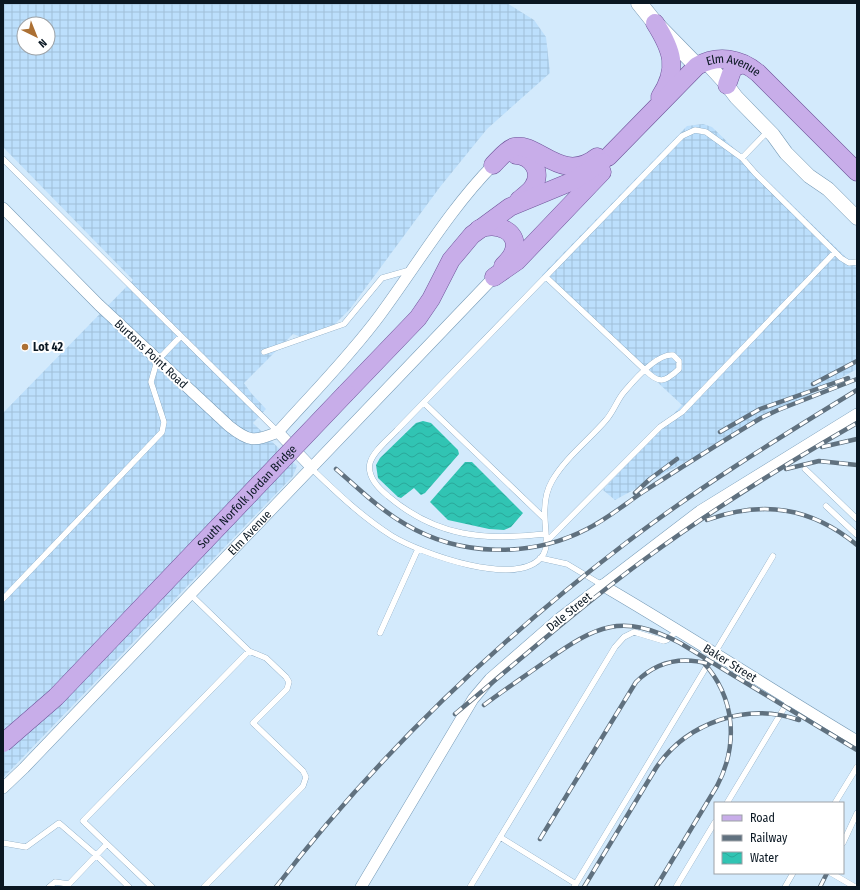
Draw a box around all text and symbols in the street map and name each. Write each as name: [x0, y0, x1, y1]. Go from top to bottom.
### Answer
north arrow: [16, 16, 56, 56]
text: N: [36, 36, 49, 50]
street label: Elm Avenue: [704, 52, 764, 79]
street label: Burtons Point Road: [112, 317, 190, 391]
place label: Lot 42: [33, 340, 64, 354]
marker: Lot 42: [20, 342, 30, 352]
street label: South Norfolk Jordan Bridge: [195, 442, 300, 551]
street label: Elm Avenue: [225, 507, 274, 558]
street label: Dale Street: [544, 590, 594, 634]
street label: Baker Street: [701, 641, 759, 685]
legend: [714, 802, 844, 874]
text: Road: [750, 811, 775, 825]
text: Railway: [750, 831, 788, 845]
text: Water: [750, 851, 779, 865]

